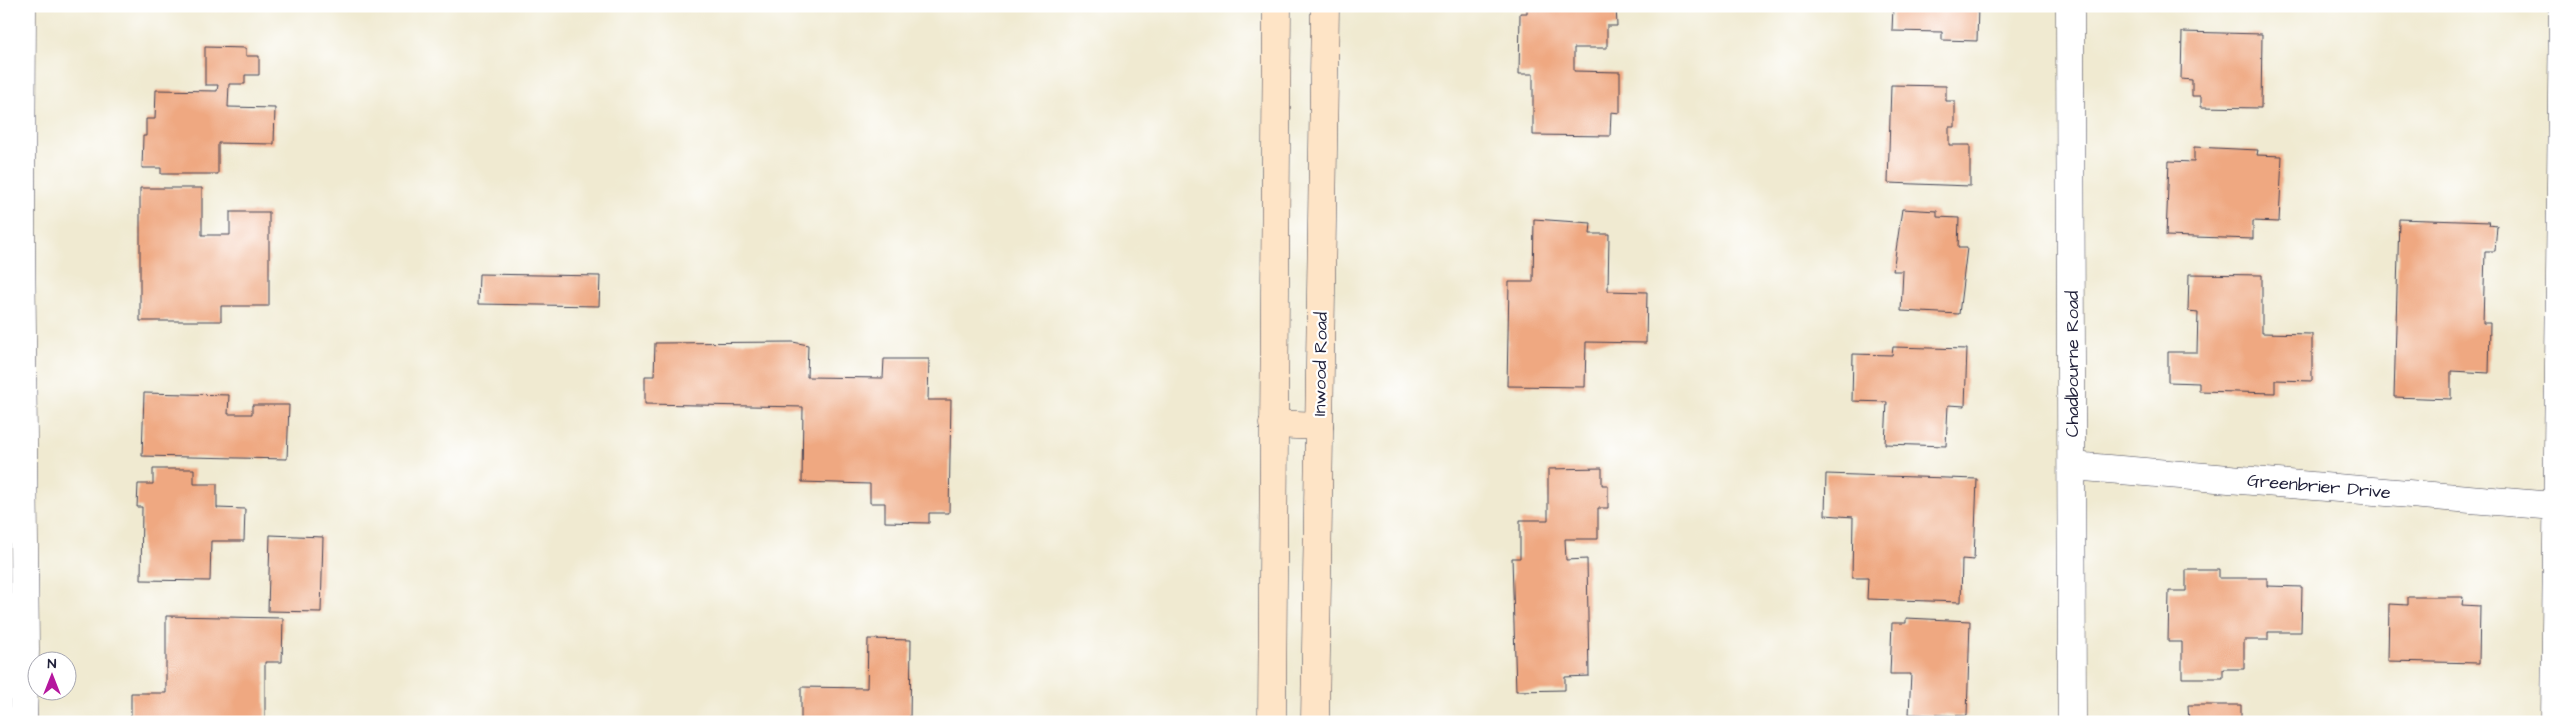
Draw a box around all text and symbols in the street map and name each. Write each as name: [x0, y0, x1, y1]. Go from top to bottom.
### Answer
street label: Chadbourne Road: [2060, 291, 2085, 437]
street label: Inwood Road: [1307, 312, 1334, 416]
street label: Greenbrier Drive: [2246, 468, 2392, 505]
north arrow: [28, 650, 78, 700]
text: N: [48, 654, 57, 674]

